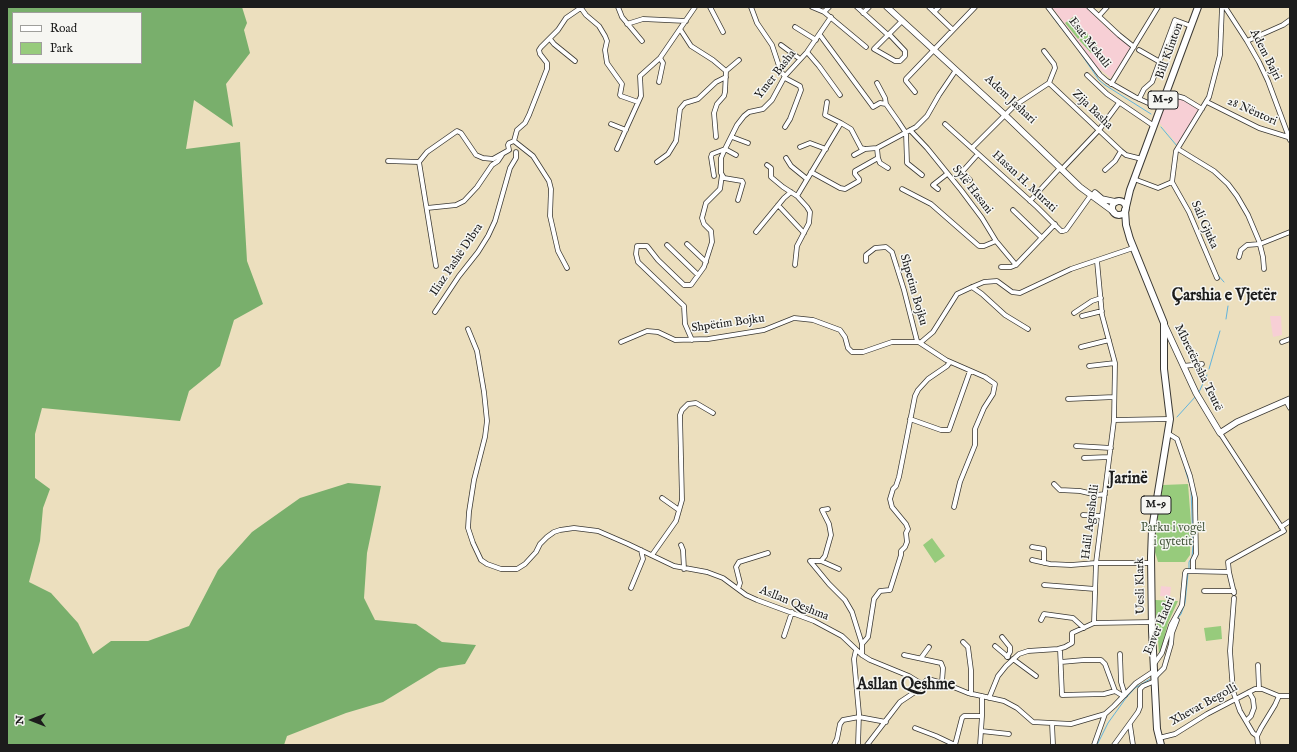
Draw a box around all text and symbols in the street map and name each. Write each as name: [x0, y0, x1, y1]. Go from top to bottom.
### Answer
legend: [12, 12, 142, 64]
street label: Esat Mekuli: [1065, 15, 1113, 71]
text: Road: [50, 21, 77, 36]
street label: Bill Klinton: [1153, 21, 1187, 81]
street label: Adem Bajri: [1246, 27, 1284, 83]
text: Park: [50, 41, 73, 56]
street label: Ymer Basha: [752, 47, 800, 103]
street label: Adem Jashari: [981, 73, 1039, 127]
street label: Zija Basha: [1069, 87, 1115, 133]
road number: M-9: [1148, 91, 1178, 109]
street label: 28 Nëntori: [1225, 95, 1279, 129]
street label: Hasan H. Murati: [988, 148, 1060, 216]
street label: Sylë Hasani: [949, 163, 995, 217]
street label: Sali Gjuka: [1187, 199, 1221, 251]
street label: Iliaz Pashë Dibra: [427, 221, 487, 299]
street label: Shpetim Bojku: [896, 253, 930, 327]
district label: Çarshia e Vjetër: [1172, 287, 1276, 307]
street label: Shpëtim Bojku: [691, 312, 765, 336]
street label: Mbretëresha Teutë: [1171, 322, 1225, 414]
district label: Jarinë: [1108, 470, 1148, 490]
street label: Halil Agusholli: [1079, 484, 1103, 560]
road number: M-9: [1141, 496, 1171, 514]
park label: Parku i vogël i qytetit: [1141, 522, 1205, 550]
street label: Uesli Klark: [1133, 558, 1149, 614]
street label: Asllan Qeshma: [757, 584, 831, 624]
street label: Enver Hadri: [1141, 595, 1179, 657]
district label: Asllan Qeshme: [857, 676, 955, 696]
street label: Xhevat Begolli: [1168, 681, 1240, 729]
north arrow: [12, 700, 52, 740]
text: N: [13, 715, 27, 725]

